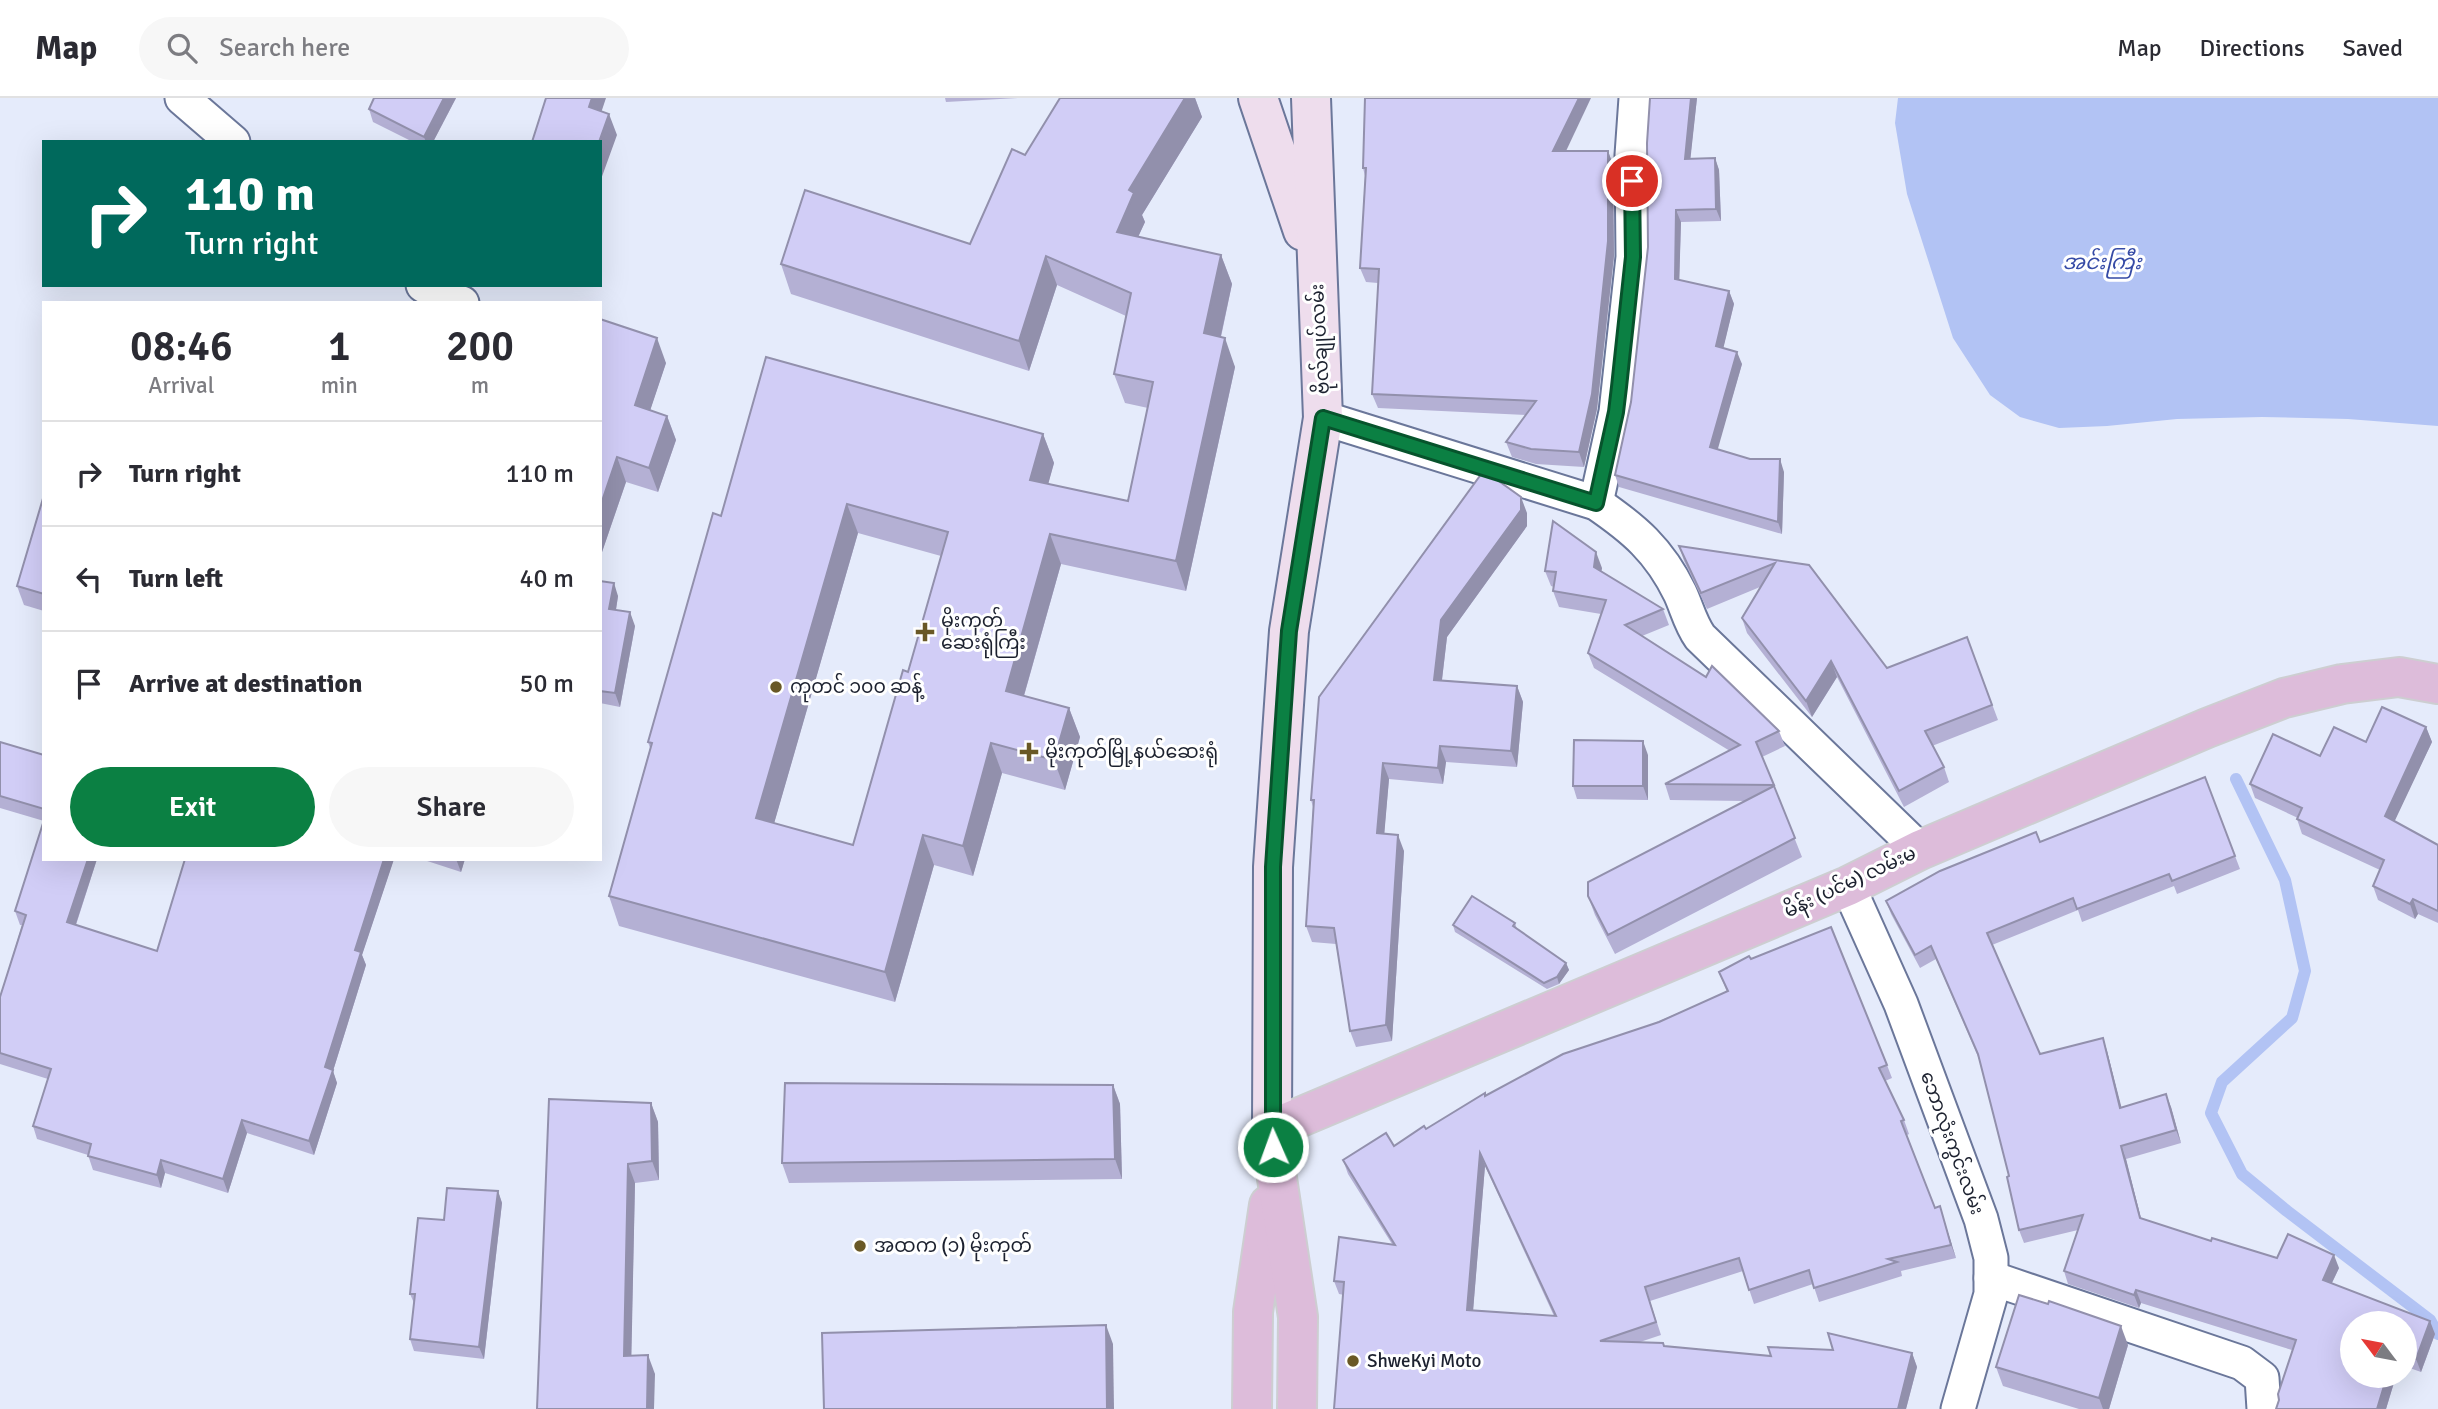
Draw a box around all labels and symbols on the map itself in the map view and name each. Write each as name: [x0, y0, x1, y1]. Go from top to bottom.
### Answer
pin: [1602, 151, 1662, 211]
water label: အင်းကြီး: [2062, 247, 2143, 279]
street label: ဗိုလ်‌ချုပ်‌လမ်း: [1302, 283, 1339, 395]
place label: မိုးကုတ်‌ ‌ဆေးရုံကြီး: [941, 606, 1026, 659]
marker: မိုးကုတ်‌ ‌ဆေးရုံကြီး: [915, 622, 935, 642]
place label: ကုတင် ၁၀၀ ဆန့်: [790, 672, 925, 703]
marker: ကုတင် ၁၀၀ ဆန့်: [768, 679, 784, 695]
place label: မိုးကုတ်မြို့နယ်ဆေးရုံ: [1045, 737, 1218, 768]
marker: မိုးကုတ်မြို့နယ်ဆေးရုံ: [1019, 742, 1039, 762]
street label: မိန်း (ပင်မ) လမ်းမ: [1779, 838, 1921, 926]
street label: ‌ဘောလုံးကွင်းလမ်း: [1911, 1067, 1992, 1219]
position arrow: [1236, 1110, 1310, 1184]
place label: အထက (၁) မိုးကုတ်: [874, 1231, 1032, 1262]
marker: အထက (၁) မိုးကုတ်: [852, 1238, 868, 1254]
north arrow: [2340, 1311, 2417, 1388]
place label: ShweKyi Moto: [1367, 1349, 1482, 1373]
marker: ShweKyi Moto: [1345, 1353, 1361, 1369]

